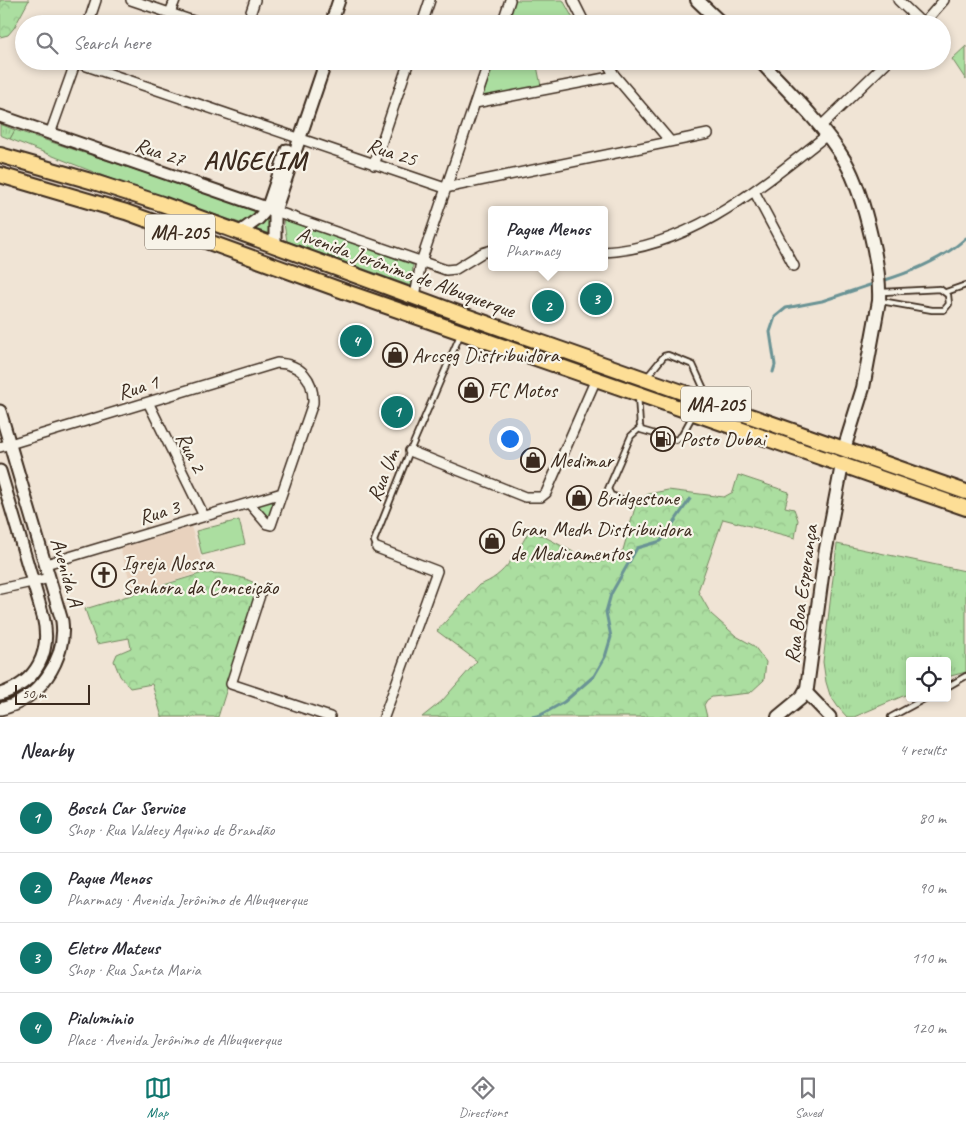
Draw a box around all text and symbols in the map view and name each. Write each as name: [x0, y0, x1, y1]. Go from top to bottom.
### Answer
search box: [15, 15, 951, 70]
icon: search: [33, 29, 61, 57]
text: Search here: [73, 31, 150, 55]
street label: Rua 27: [132, 131, 190, 173]
street label: Rua 25: [364, 132, 422, 173]
district label: ANGELIM: [203, 144, 309, 177]
popup: [488, 206, 608, 271]
road number: MA-205: [145, 214, 215, 250]
text: Pague Menos: [506, 217, 590, 241]
street label: Avenida Jerônimo de Albuquerque: [293, 220, 520, 324]
text: Pharmacy: [506, 241, 560, 261]
pin: 3: [580, 280, 612, 318]
pin: 2: [532, 287, 564, 325]
pin: 4: [340, 322, 372, 360]
shop icon: Arcseg Distribuidora: [382, 342, 408, 368]
place label: Arcseg Distribuidora: [412, 342, 560, 368]
street label: Rua 1: [114, 368, 163, 405]
shop icon: FC Motos: [458, 377, 484, 403]
place label: FC Motos: [488, 377, 559, 403]
road number: MA-205: [681, 386, 751, 422]
pin: 1: [381, 393, 413, 431]
your location: [497, 426, 523, 452]
fuel station icon: Posto Dubai: [650, 426, 676, 452]
place label: Posto Dubai: [680, 426, 768, 452]
street label: Rua 2: [170, 428, 212, 478]
street label: Rua Um: [361, 443, 406, 505]
shop icon: Medimar: [520, 447, 546, 473]
place label: Medimar: [550, 447, 615, 473]
shop icon: Bridgestone: [566, 485, 592, 511]
place label: Bridgestone: [596, 485, 681, 511]
street label: Rua 3: [135, 493, 184, 530]
place label: Gran Medh Distribuidora de Medicamentos: [510, 516, 692, 566]
street label: Rua Boa Esperança: [778, 521, 824, 665]
shop icon: Gran Medh Distribuidora de Medicamentos: [479, 528, 505, 554]
street label: Avenida A: [45, 535, 90, 611]
place label: Igreja Nossa Senhora da Conceição: [122, 550, 280, 600]
church icon: Igreja Nossa Senhora da Conceição: [91, 562, 117, 588]
map controls: [906, 657, 951, 702]
button: locate: [906, 657, 951, 702]
scale bar: [15, 682, 90, 705]
text: 50 m: [22, 685, 46, 702]
text: Nearby: [20, 737, 73, 763]
text: 4 results: [899, 740, 946, 760]
text: Bosch Car Service: [67, 796, 185, 820]
text: 1: [32, 808, 40, 828]
text: 80 m: [919, 808, 946, 828]
text: Shop · Rua Valdecy Aquino de Brandão: [67, 820, 274, 840]
text: Pague Menos: [67, 866, 151, 890]
text: 2: [32, 878, 40, 898]
text: 90 m: [919, 878, 946, 898]
text: Pharmacy · Avenida Jerônimo de Albuquerque: [67, 890, 307, 910]
text: Eletro Mateus: [67, 936, 160, 960]
text: 3: [32, 948, 40, 968]
text: 110 m: [912, 948, 946, 968]
text: Shop · Rua Santa Maria: [67, 960, 201, 980]
text: Pialuminio: [67, 1006, 133, 1030]
text: 4: [32, 1018, 40, 1038]
text: 120 m: [912, 1018, 946, 1038]
text: Place · Avenida Jerônimo de Albuquerque: [67, 1030, 281, 1050]
tab: Map: [144, 1074, 172, 1121]
tab: Directions: [459, 1074, 507, 1121]
tab: Saved: [794, 1074, 822, 1121]

